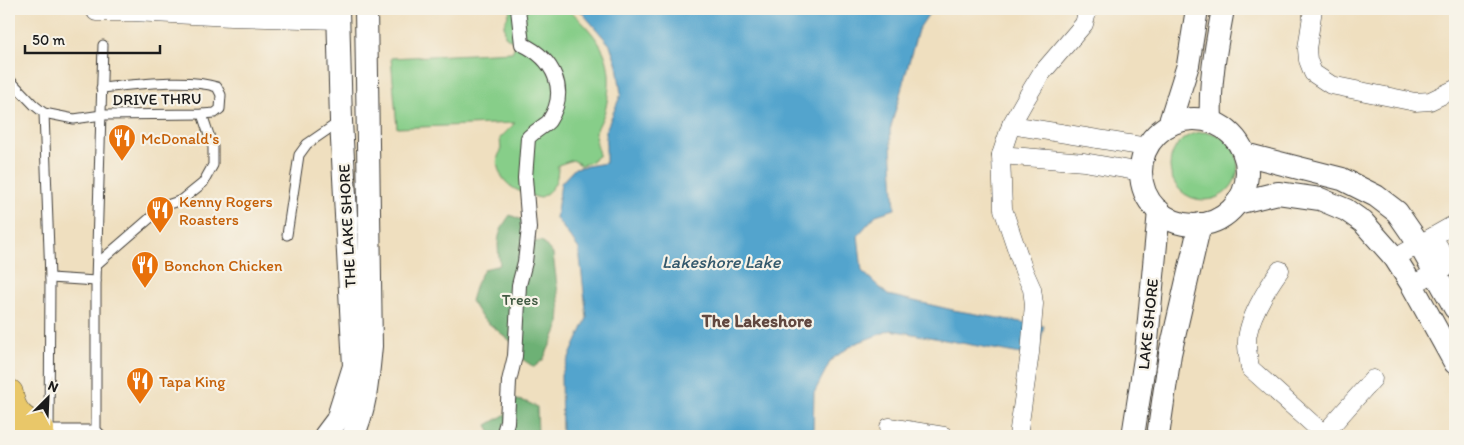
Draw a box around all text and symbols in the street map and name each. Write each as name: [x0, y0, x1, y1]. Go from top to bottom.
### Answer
scale bar: [25, 22, 160, 54]
text: 50 m: [32, 31, 65, 49]
street label: DRIVE THRU: [112, 89, 202, 109]
restaurant icon: McDonald's: [107, 123, 137, 162]
place label: McDonald's: [141, 129, 219, 148]
street label: THE LAKE SHORE: [334, 164, 360, 288]
place label: Kenny Rogers Roasters: [179, 192, 273, 229]
restaurant icon: Kenny Rogers Roasters: [145, 195, 175, 234]
restaurant icon: Bonchon Chicken: [130, 250, 160, 289]
water label: Lakeshore Lake: [662, 251, 782, 273]
place label: Bonchon Chicken: [164, 256, 283, 275]
street label: LAKE SHORE: [1134, 277, 1162, 370]
park label: Trees: [502, 290, 538, 309]
district label: The Lakeshore: [701, 310, 813, 332]
restaurant icon: Tapa King: [125, 366, 155, 405]
north arrow: [22, 372, 72, 422]
place label: Tapa King: [159, 372, 226, 391]
text: N: [45, 377, 61, 396]

